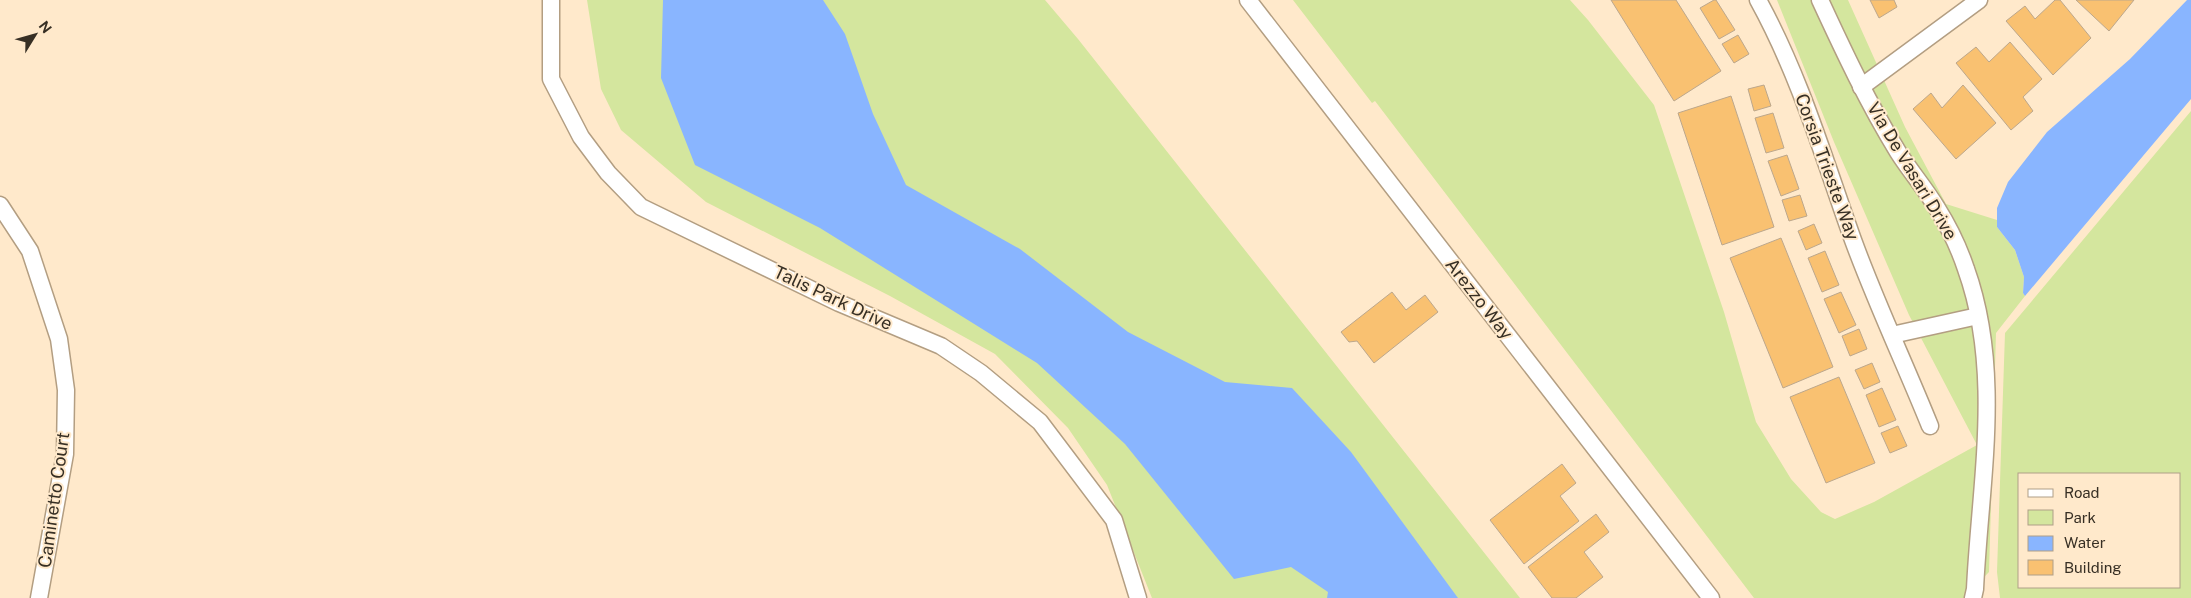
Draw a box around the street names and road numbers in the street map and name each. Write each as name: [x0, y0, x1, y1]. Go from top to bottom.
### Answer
street label: Corsia Trieste Way: [1791, 91, 1864, 243]
street label: Via De Vasari Drive: [1863, 98, 1962, 243]
street label: Arezzo Way: [1441, 254, 1518, 344]
street label: Talis Park Drive: [770, 261, 896, 334]
street label: Caminetto Court: [34, 431, 73, 569]

